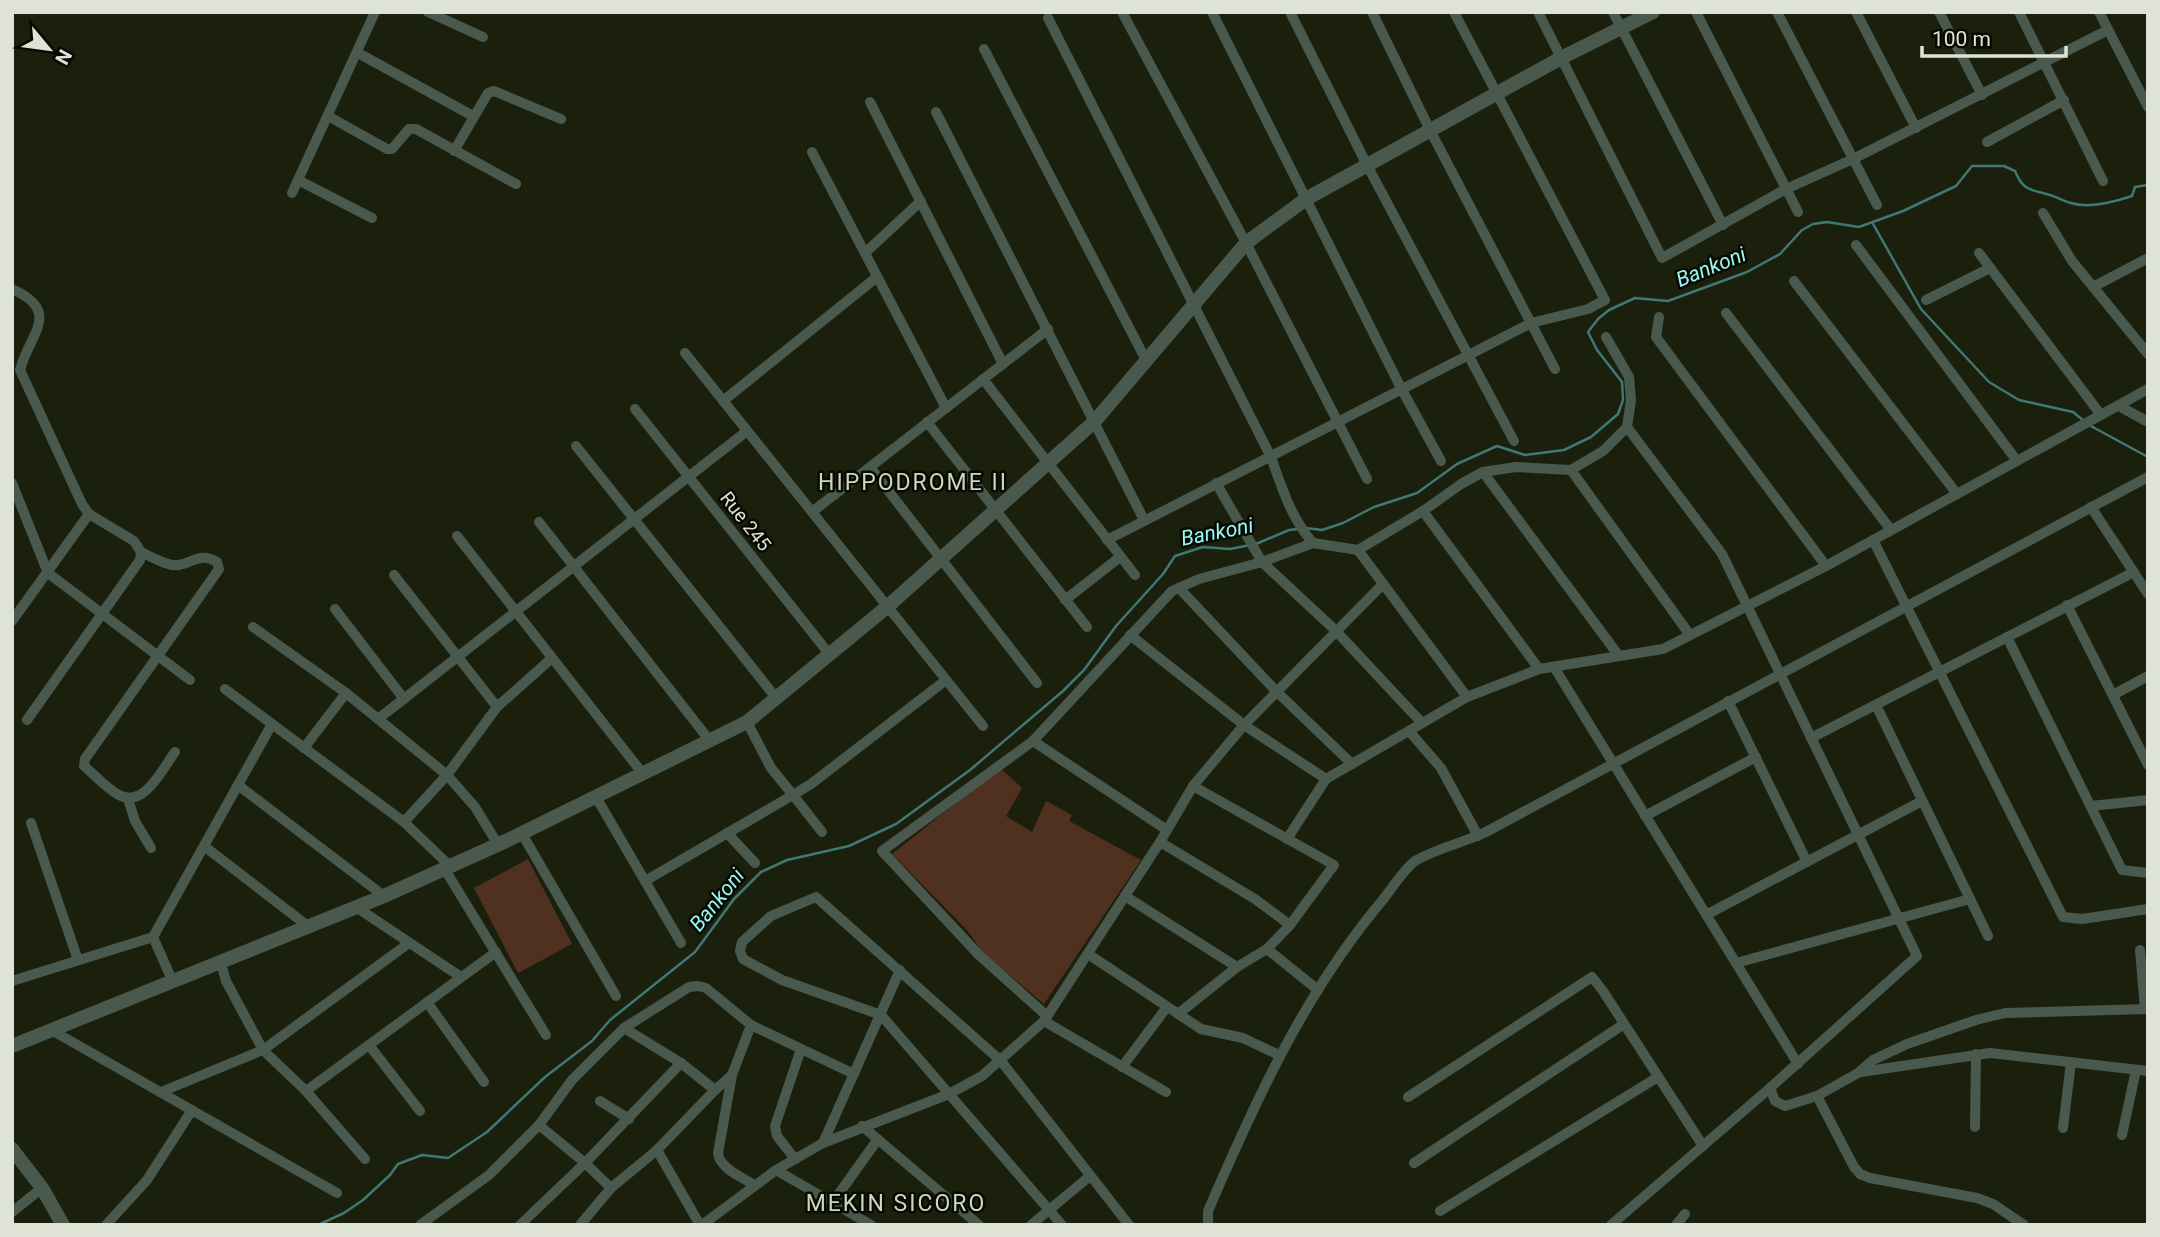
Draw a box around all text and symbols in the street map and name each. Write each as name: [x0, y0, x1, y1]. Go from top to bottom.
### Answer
north arrow: [14, 14, 84, 84]
scale bar: [1922, 14, 2066, 58]
text: 100 m: [1932, 27, 1991, 51]
text: N: [50, 46, 77, 68]
water label: Bankoni: [1673, 242, 1749, 292]
district label: HIPPODROME II: [818, 469, 1008, 496]
street label: Rue 245: [715, 487, 776, 556]
water label: Bankoni: [1179, 513, 1255, 551]
water label: Bankoni: [685, 864, 749, 936]
district label: MEKIN SICORO: [806, 1190, 986, 1217]

